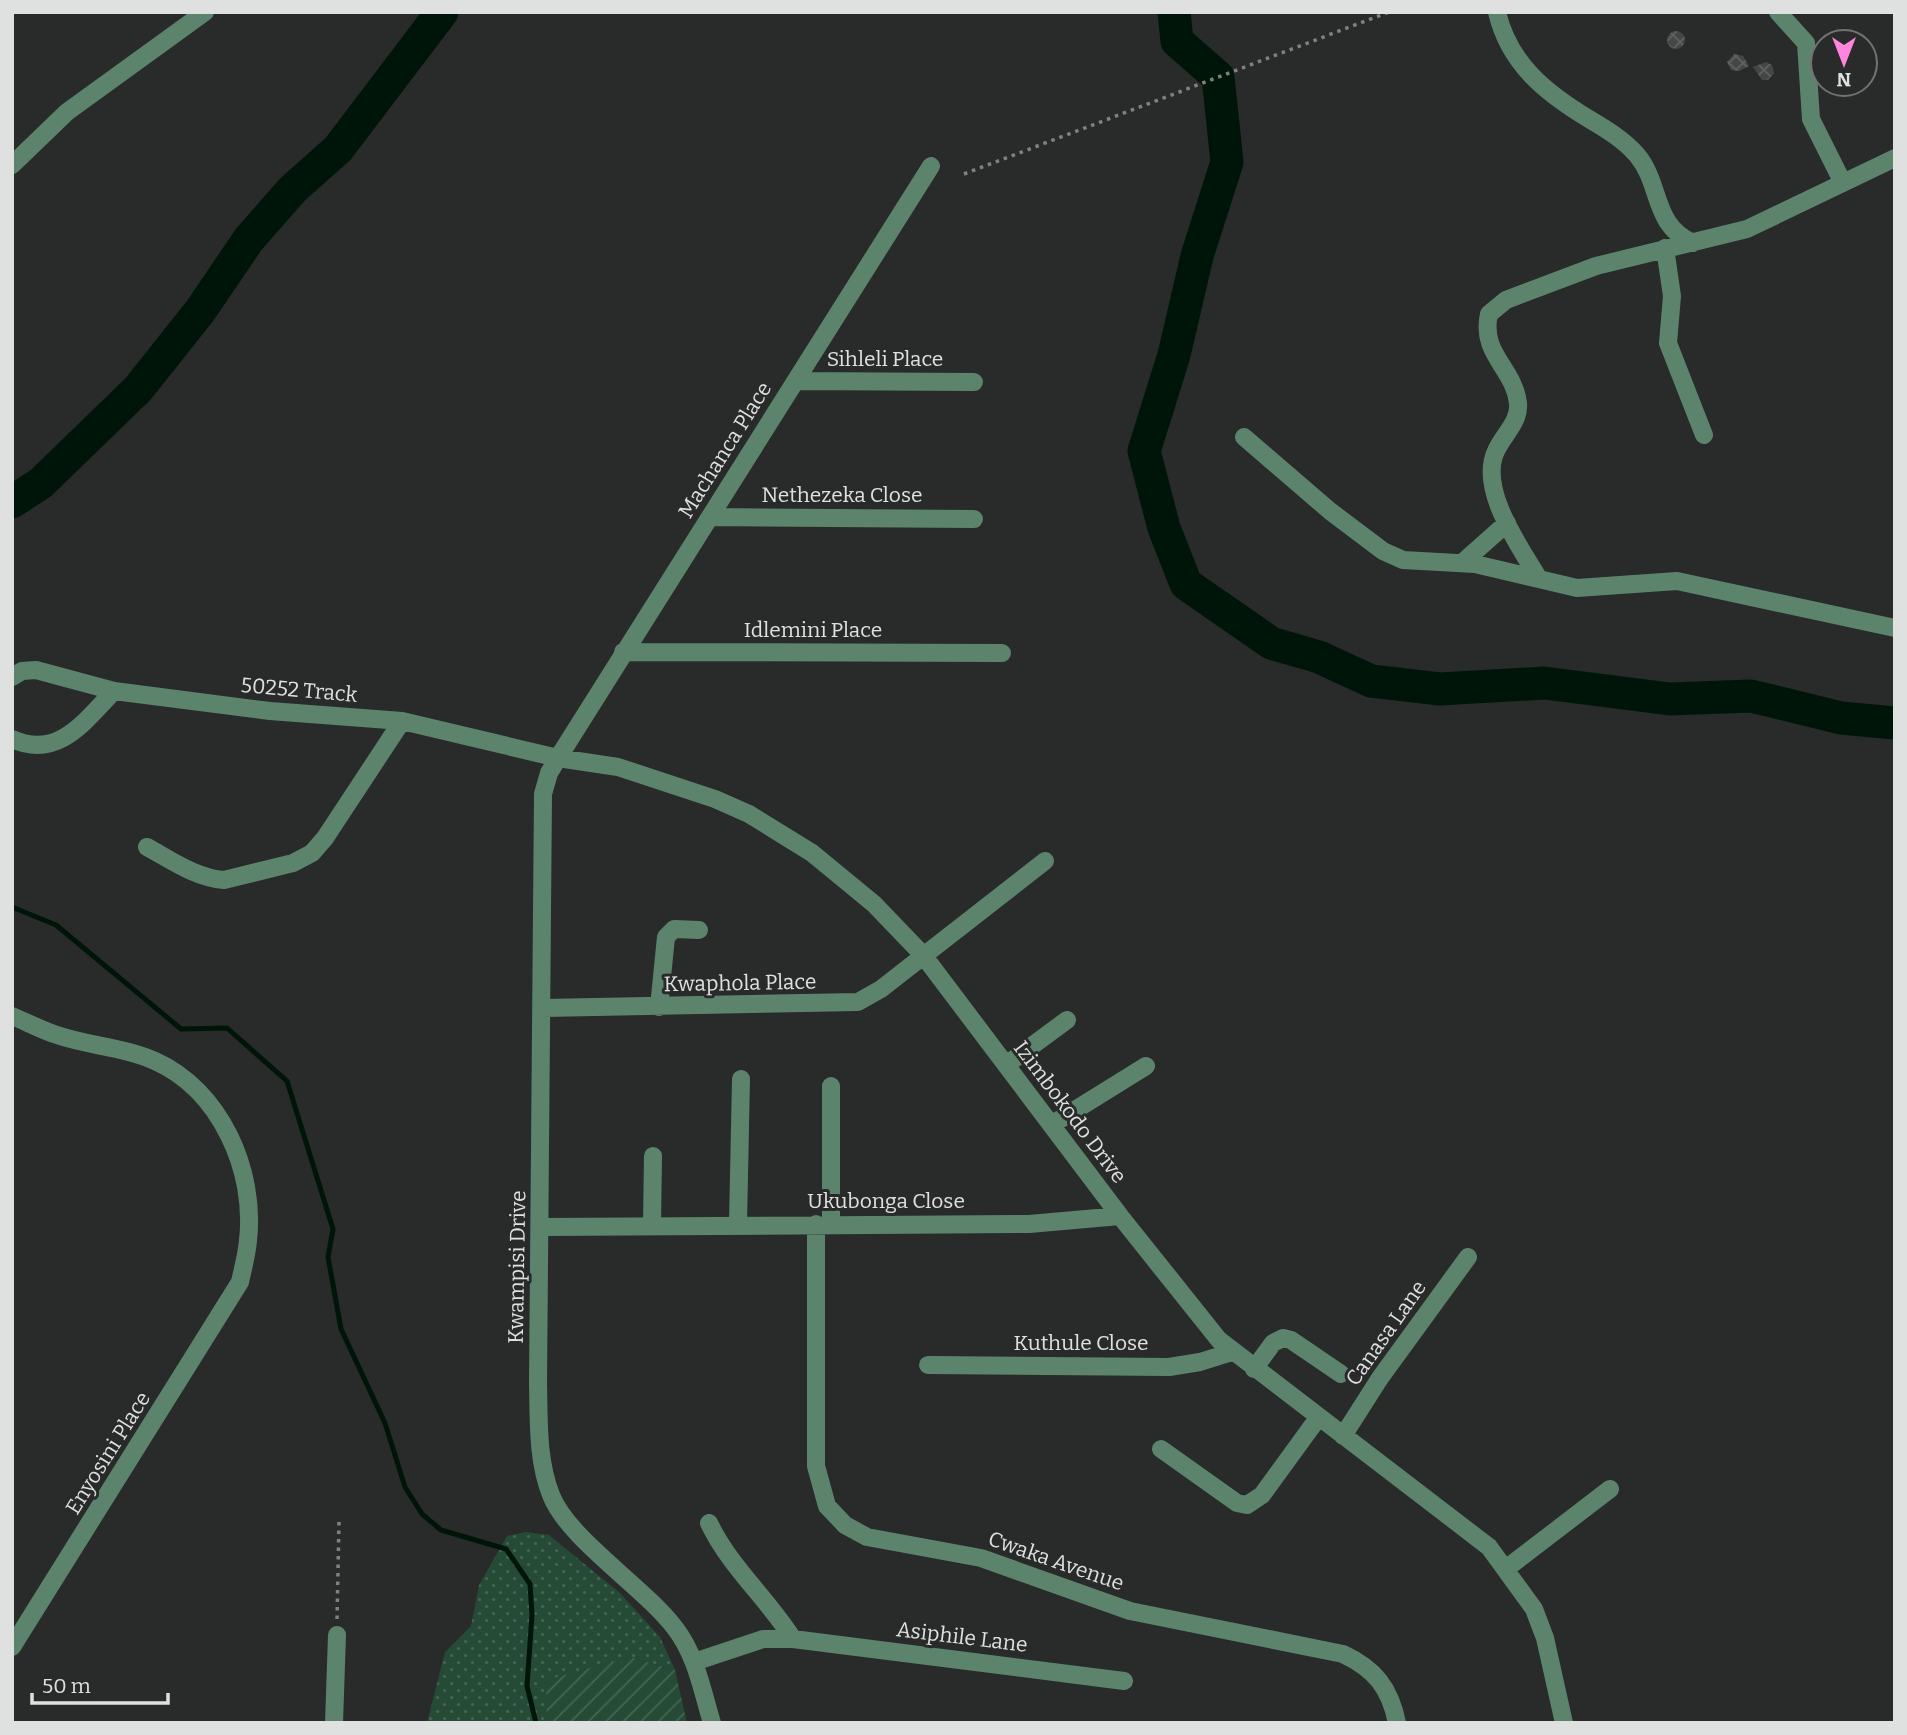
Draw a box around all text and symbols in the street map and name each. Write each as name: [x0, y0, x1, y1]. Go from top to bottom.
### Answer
north arrow: [1809, 28, 1879, 98]
text: N: [1836, 68, 1851, 91]
street label: Sihleli Place: [827, 346, 943, 372]
street label: Machanca Place: [673, 377, 777, 523]
street label: Nethezeka Close: [762, 482, 922, 508]
street label: Idlemini Place: [744, 617, 882, 643]
street label: 50252 Track: [240, 672, 358, 708]
street label: Kwaphola Place: [663, 969, 817, 997]
street label: Izimbokodo Drive: [1008, 1036, 1132, 1188]
street label: Ukubonga Close: [807, 1188, 965, 1214]
street label: Kwampisi Drive: [503, 1190, 531, 1344]
street label: Canasa Lane: [1340, 1275, 1432, 1391]
street label: Kuthule Close: [1013, 1330, 1149, 1356]
street label: Enyosini Place: [60, 1387, 156, 1519]
street label: Cwaka Avenue: [985, 1526, 1127, 1596]
street label: Asiphile Lane: [895, 1616, 1029, 1658]
scale bar: [32, 1662, 168, 1706]
text: 50 m: [42, 1673, 91, 1699]

